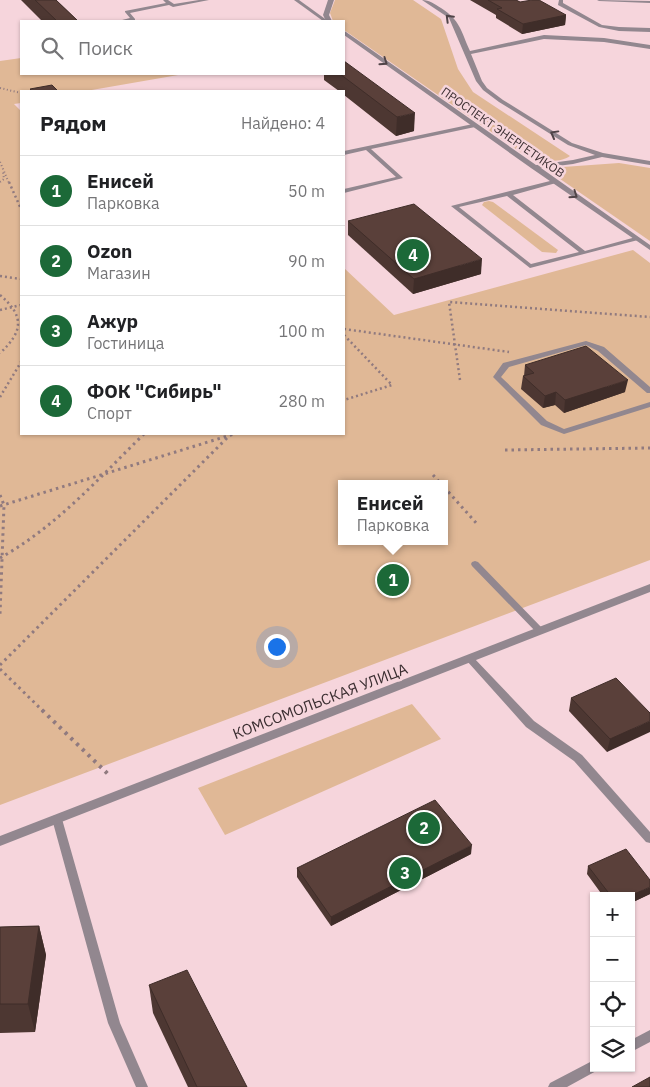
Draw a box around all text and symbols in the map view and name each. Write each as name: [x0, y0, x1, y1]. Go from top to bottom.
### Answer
one-way arrow: [446, 15, 455, 24]
search box: [20, 20, 345, 75]
icon: search: [38, 34, 66, 62]
text: Поиск: [78, 36, 133, 60]
one-way arrow: [378, 56, 387, 65]
street label: ПРОСПЕКТ ЭНЕРГЕТИКОВ: [438, 84, 568, 180]
text: Рядом: [40, 109, 107, 137]
text: Найдено: 4: [241, 113, 325, 133]
one-way arrow: [550, 131, 559, 141]
text: Енисей: [87, 169, 154, 193]
text: 1: [51, 181, 61, 201]
text: 50 m: [288, 181, 325, 201]
one-way arrow: [568, 189, 578, 198]
text: Парковка: [87, 193, 160, 213]
pin: 4: [397, 236, 429, 274]
text: Ozon: [87, 239, 132, 263]
text: 2: [51, 251, 61, 271]
text: 90 m: [288, 251, 325, 271]
text: Магазин: [87, 263, 151, 283]
text: Ажур: [87, 309, 138, 333]
text: 3: [51, 321, 61, 341]
text: 100 m: [278, 321, 325, 341]
text: Гостиница: [87, 333, 164, 353]
text: ФОК "Сибирь": [87, 379, 222, 403]
text: 4: [51, 391, 61, 411]
text: 280 m: [278, 391, 325, 411]
text: Спорт: [87, 403, 132, 423]
popup: [338, 480, 448, 545]
text: Енисей: [357, 491, 424, 515]
text: Парковка: [357, 515, 429, 535]
pin: 1: [377, 561, 409, 599]
your location: [264, 634, 290, 660]
street label: КОМСОМОЛЬСКАЯ УЛИЦА: [230, 659, 411, 743]
pin: 2: [408, 809, 440, 847]
pin: 3: [389, 854, 421, 892]
map controls: [590, 892, 635, 1072]
button: +: [590, 892, 635, 937]
button: −: [590, 937, 635, 982]
button: locate: [590, 982, 635, 1027]
button: layers: [590, 1027, 635, 1072]

